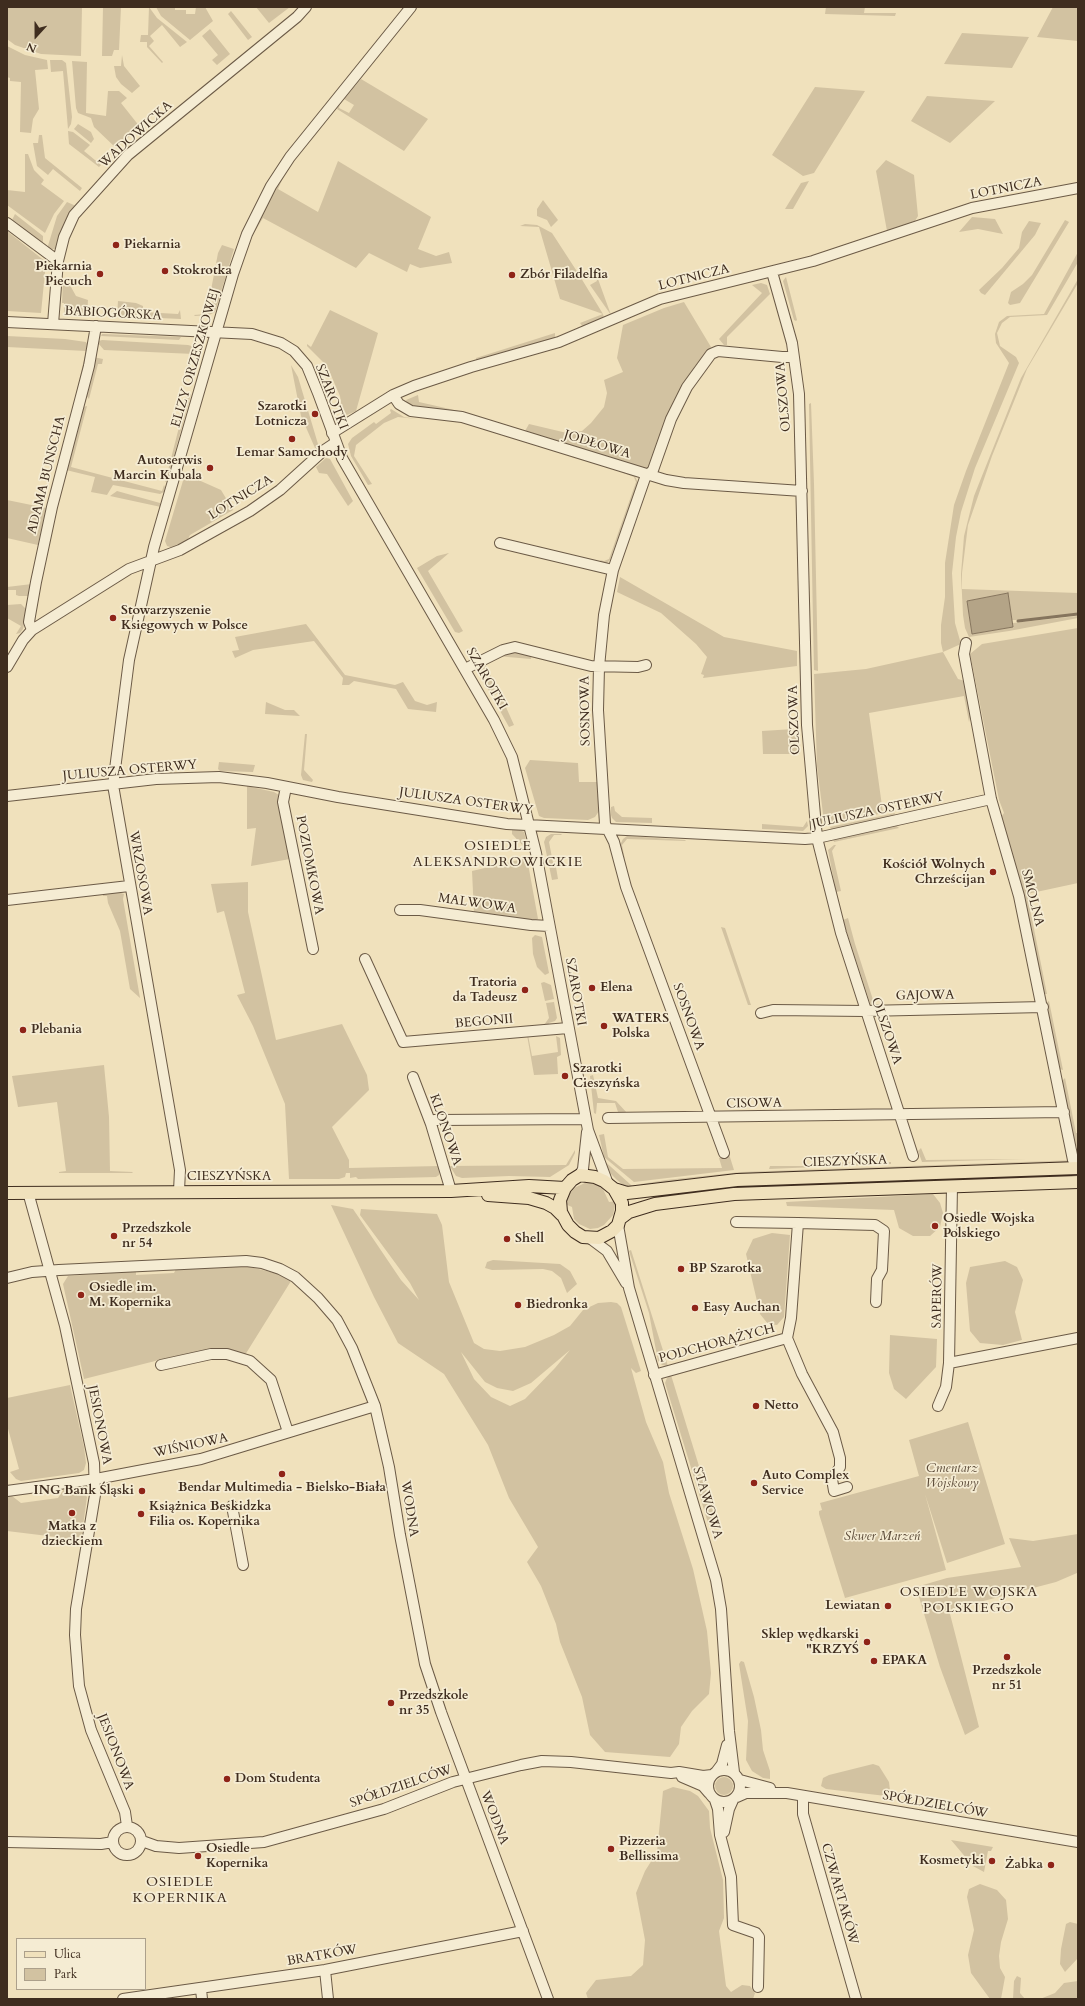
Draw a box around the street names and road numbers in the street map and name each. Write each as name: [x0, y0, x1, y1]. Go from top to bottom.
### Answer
street label: WADOWICKA: [96, 98, 176, 172]
street label: LOTNICZA: [969, 174, 1043, 204]
street label: LOTNICZA: [657, 262, 731, 294]
street label: ELIZY ORZESZKOWEJ: [169, 287, 223, 429]
street label: BABIOGÓRSKA: [64, 304, 162, 324]
street label: SZAROTKI: [311, 362, 351, 432]
street label: OLSZOWA: [773, 362, 795, 432]
street label: ADAMA BUNSCHA: [25, 414, 69, 536]
street label: JODŁOWA: [562, 427, 632, 463]
street label: LOTNICZA: [206, 472, 276, 524]
street label: SZAROTKI: [462, 645, 510, 713]
street label: SOSNOWA: [578, 676, 594, 746]
street label: OLSZOWA: [786, 685, 804, 755]
street label: JULIUSZA OSTERWY: [62, 757, 198, 785]
street label: JULIUSZA OSTERWY: [398, 785, 534, 819]
street label: JULIUSZA OSTERWY: [810, 789, 946, 833]
street label: POZIOMKOWA: [292, 814, 326, 916]
street label: WRZOSOWA: [125, 830, 155, 916]
street label: SMOLNA: [1017, 868, 1047, 928]
street label: MALWOWA: [437, 891, 517, 917]
street label: SZAROTKI: [561, 957, 589, 1027]
street label: SOSNOWA: [669, 981, 707, 1053]
street label: GAJOWA: [895, 988, 955, 1004]
street label: OLSZOWA: [867, 995, 905, 1067]
street label: BEGONII: [454, 1012, 514, 1032]
street label: KLONOWA: [425, 1092, 465, 1168]
street label: CISOWA: [726, 1096, 782, 1112]
street label: CIESZYŃSKA: [803, 1153, 887, 1171]
street label: CIESZYŃSKA: [187, 1169, 271, 1185]
street label: SAPERÓW: [930, 1263, 946, 1329]
street label: PODCHORĄŻYCH: [657, 1321, 777, 1367]
street label: JESIONOWA: [84, 1384, 114, 1466]
street label: WIŚNIOWA: [152, 1431, 230, 1461]
street label: STAWOWA: [689, 1465, 725, 1541]
street label: WODNA: [397, 1480, 421, 1538]
street label: JESIONOWA: [93, 1712, 137, 1792]
street label: SPÓŁDZIELCÓW: [348, 1762, 454, 1812]
street label: SPÓŁDZIELCÓW: [881, 1788, 989, 1822]
street label: WODNA: [477, 1789, 511, 1847]
street label: CZWARTAKÓW: [817, 1841, 861, 1947]
street label: BRATKÓW: [286, 1942, 358, 1970]

